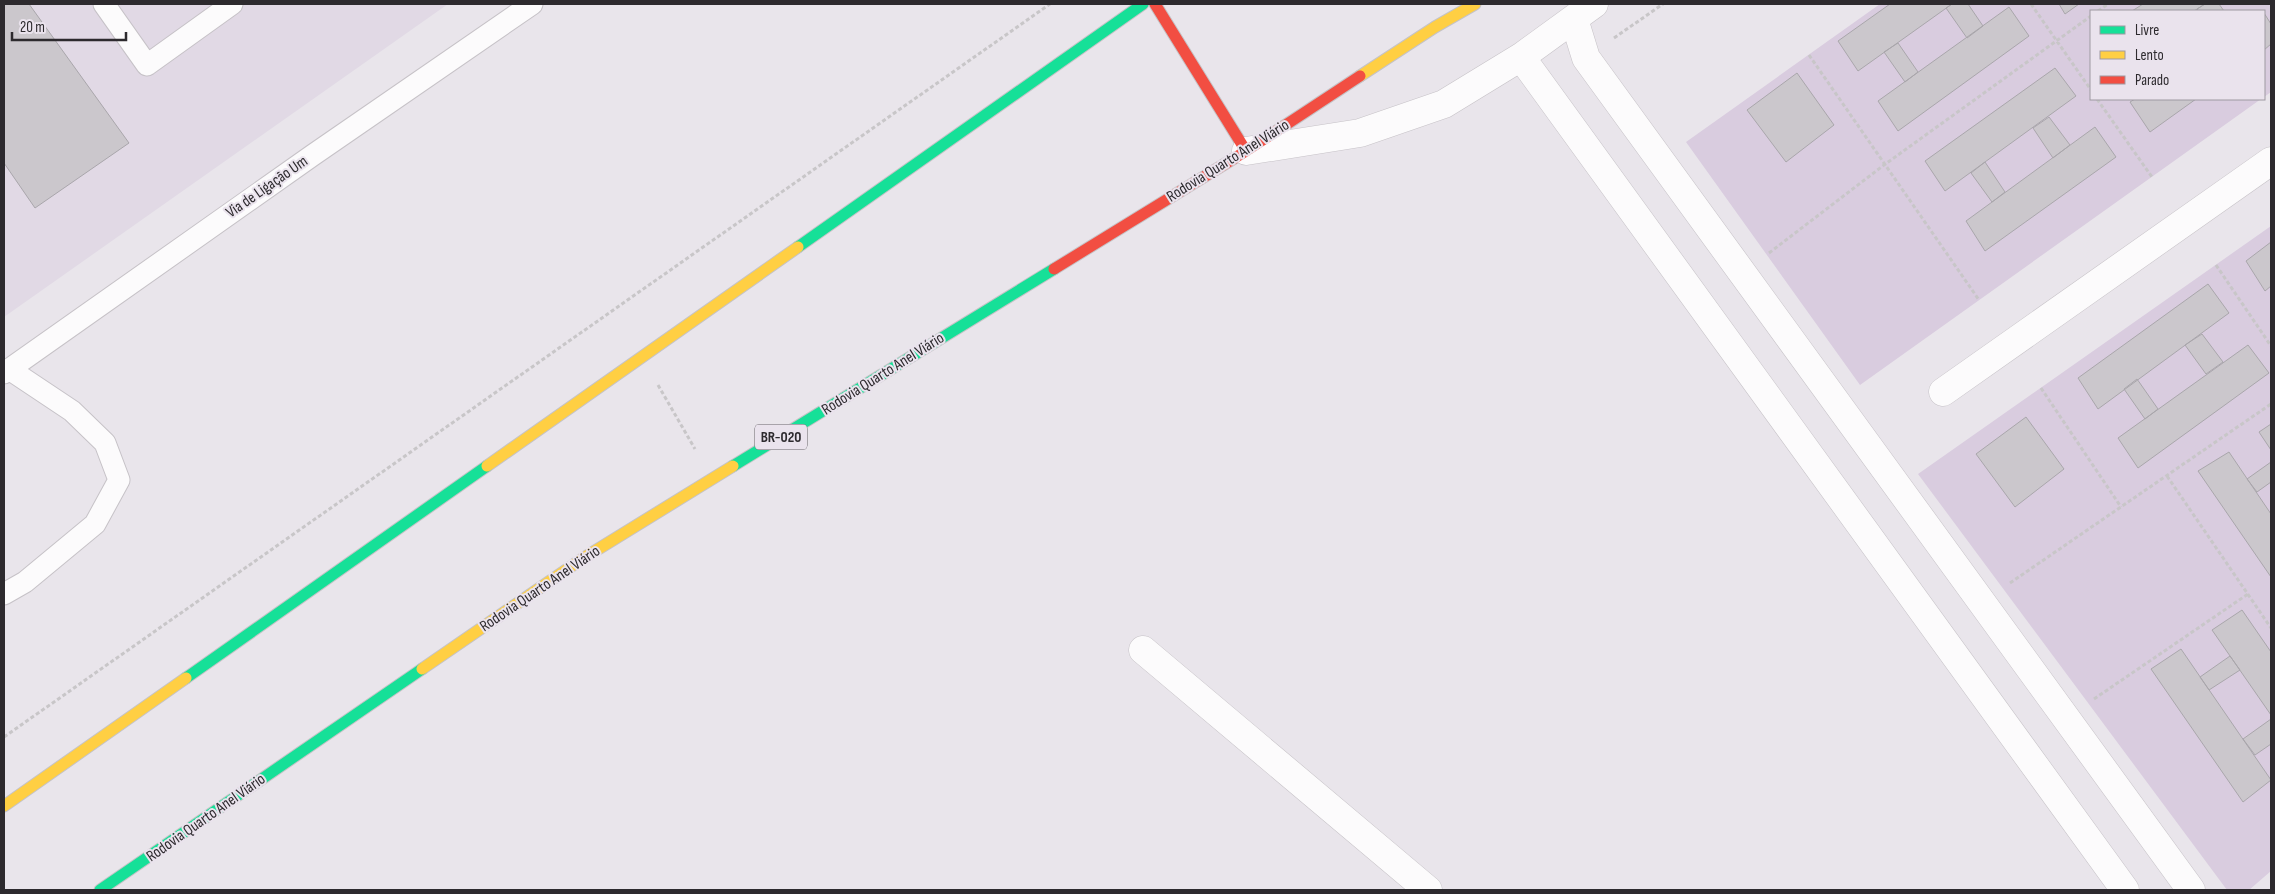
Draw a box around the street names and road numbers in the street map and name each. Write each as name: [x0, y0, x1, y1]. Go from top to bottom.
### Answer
street label: Rodovia Quarto Anel Viário: [1163, 116, 1293, 206]
street label: Via de Ligação Um: [222, 152, 312, 222]
street label: Rodovia Quarto Anel Viário: [818, 329, 948, 419]
road number: BR-020: [755, 424, 807, 450]
street label: Rodovia Quarto Anel Viário: [476, 542, 604, 636]
street label: Rodovia Quarto Anel Viário: [143, 770, 269, 866]

